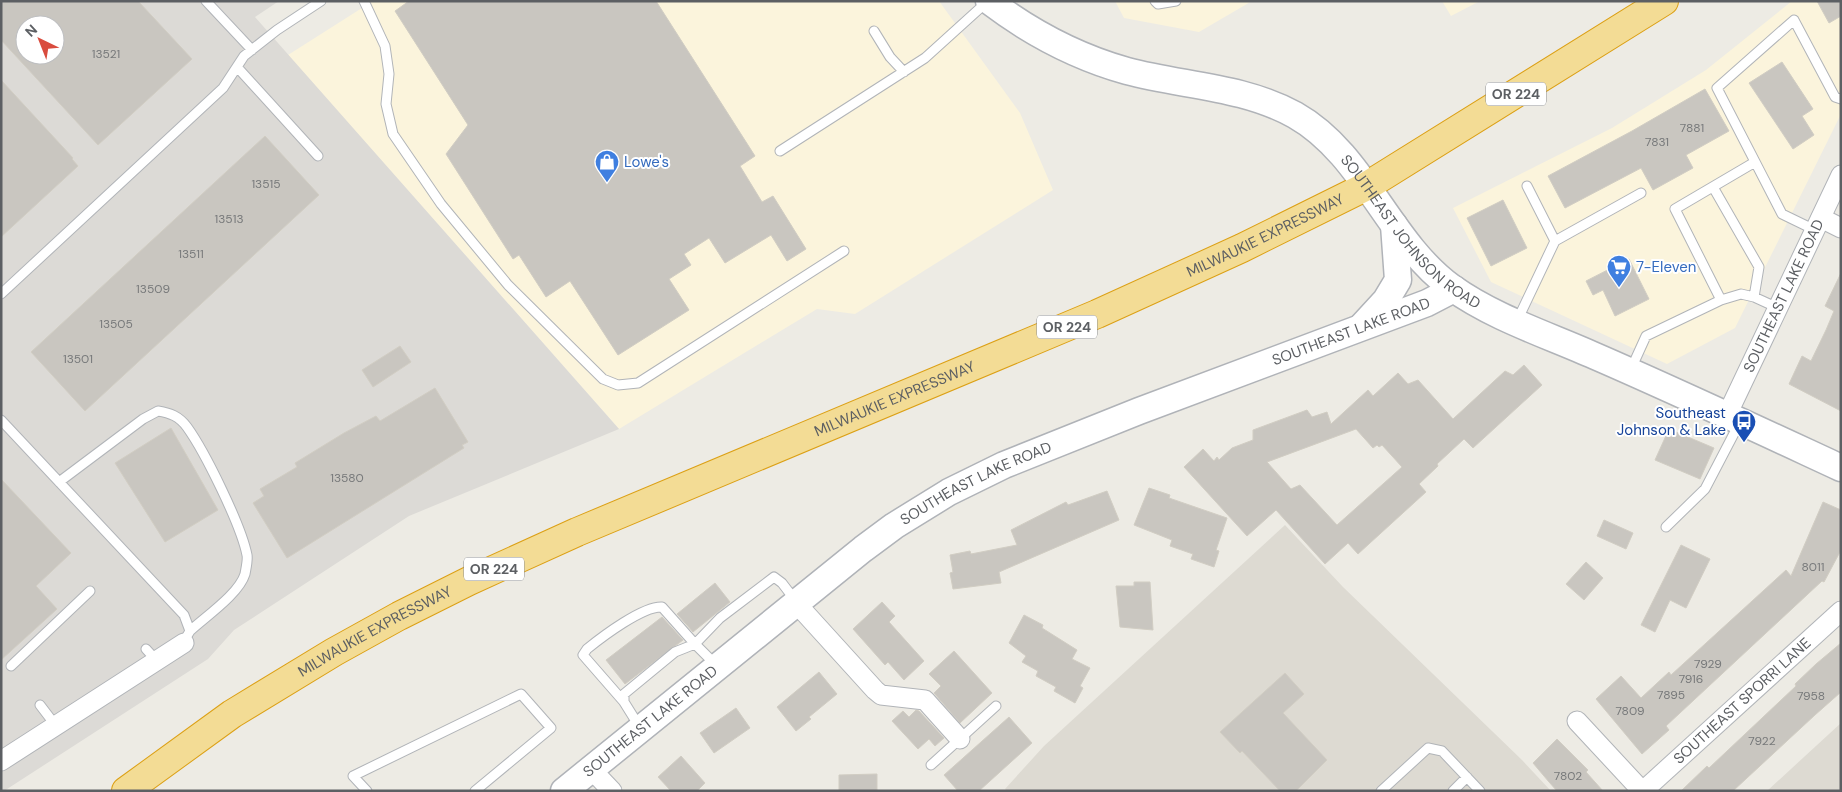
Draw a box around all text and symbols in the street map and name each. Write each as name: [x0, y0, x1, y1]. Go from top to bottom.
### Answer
north arrow: [15, 15, 65, 65]
text: N: [21, 20, 41, 41]
house number: 13521: [92, 46, 120, 62]
road number: OR 224: [1486, 82, 1546, 106]
house number: 7881: [1680, 120, 1704, 136]
house number: 7831: [1645, 134, 1669, 150]
shop icon: Lowe's: [594, 149, 620, 183]
street label: SOUTHEAST JOHNSON ROAD: [1336, 150, 1484, 314]
place label: Lowe's: [624, 152, 669, 172]
house number: 13515: [251, 176, 281, 192]
street label: MILWAUKIE EXPRESSWAY: [1183, 189, 1348, 282]
house number: 13513: [215, 211, 244, 227]
street label: SOUTHEAST LAKE ROAD: [1739, 216, 1829, 376]
house number: 13511: [178, 246, 204, 262]
supermarket icon: 7-Eleven: [1606, 254, 1632, 288]
place label: 7-Eleven: [1636, 257, 1696, 277]
house number: 13509: [136, 281, 170, 297]
street label: SOUTHEAST LAKE ROAD: [1269, 293, 1433, 370]
house number: 13505: [99, 316, 133, 332]
road number: OR 224: [1037, 316, 1097, 338]
house number: 13501: [63, 351, 93, 367]
street label: MILWAUKIE EXPRESSWAY: [811, 356, 978, 441]
place label: Southeast Johnson & Lake: [1617, 403, 1726, 440]
bus stop icon: Southeast Johnson & Lake: [1731, 409, 1757, 443]
street label: SOUTHEAST LAKE ROAD: [896, 437, 1055, 530]
house number: 13580: [330, 470, 364, 486]
road number: OR 224: [464, 558, 524, 580]
house number: 8011: [1802, 559, 1825, 575]
street label: MILWAUKIE EXPRESSWAY: [294, 581, 455, 682]
street label: SOUTHEAST SPORRI LANE: [1669, 633, 1815, 769]
house number: 7929: [1694, 656, 1722, 672]
street label: SOUTHEAST LAKE ROAD: [579, 661, 722, 782]
house number: 7916: [1679, 671, 1703, 687]
house number: 7895: [1657, 687, 1685, 703]
house number: 7958: [1797, 688, 1825, 704]
house number: 7809: [1615, 703, 1645, 719]
house number: 7922: [1748, 733, 1776, 749]
house number: 7802: [1554, 768, 1582, 784]

